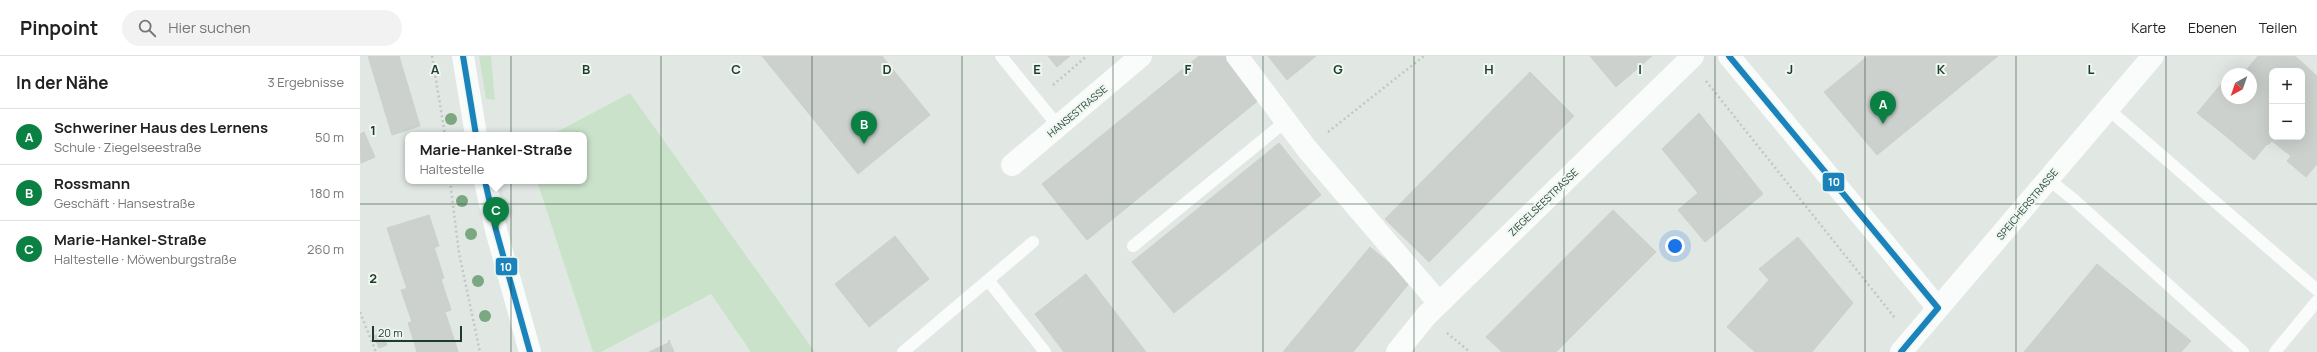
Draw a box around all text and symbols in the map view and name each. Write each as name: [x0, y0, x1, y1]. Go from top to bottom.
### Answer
search box: [122, 10, 402, 46]
text: Pinpoint: [20, 15, 98, 41]
icon: search: [136, 17, 158, 39]
text: Hier suchen: [168, 17, 251, 38]
text: Karte: [2131, 18, 2166, 37]
text: Ebenen: [2188, 18, 2237, 37]
text: Teilen: [2259, 18, 2297, 37]
text: A: [431, 60, 440, 78]
text: B: [582, 60, 590, 78]
text: C: [731, 60, 741, 78]
text: D: [882, 60, 892, 78]
text: E: [1033, 60, 1041, 78]
text: F: [1185, 60, 1192, 78]
text: G: [1333, 60, 1343, 78]
text: H: [1484, 60, 1494, 78]
text: I: [1638, 60, 1642, 78]
text: J: [1787, 60, 1793, 78]
text: K: [1937, 60, 1946, 78]
text: L: [2088, 60, 2095, 78]
north arrow: [2221, 68, 2257, 104]
map controls: [2269, 68, 2305, 140]
button: +: [2269, 68, 2305, 104]
text: In der Nähe: [16, 71, 109, 94]
text: 3 Ergebnisse: [267, 73, 344, 91]
street label: HANSESTRASSE: [1044, 82, 1110, 140]
pin: A: [1870, 91, 1896, 124]
button: −: [2269, 104, 2305, 140]
pin: B: [851, 111, 877, 144]
text: Schweriner Haus des Lernens: [54, 117, 268, 138]
text: 1: [370, 121, 376, 139]
text: A: [25, 128, 33, 146]
text: 50 m: [315, 128, 344, 146]
popup: [405, 132, 587, 184]
text: Schule · Ziegelseestraße: [54, 138, 201, 156]
text: Marie-Hankel-Straße: [420, 139, 572, 160]
text: Haltestelle: [420, 160, 484, 178]
street label: ZIEGELSEESTRASSE: [1505, 165, 1581, 239]
street label: SPEICHERSTRASSE: [1993, 165, 2061, 243]
line badge: 10: [1822, 172, 1845, 192]
text: Rossmann: [54, 173, 130, 194]
text: 10: [1828, 174, 1840, 189]
text: B: [25, 184, 33, 202]
text: 180 m: [310, 184, 344, 202]
text: Geschäft · Hansestraße: [54, 194, 195, 212]
pin: C: [483, 197, 509, 230]
text: Marie-Hankel-Straße: [54, 229, 207, 250]
your location: [1665, 236, 1685, 256]
text: C: [24, 240, 34, 258]
text: 260 m: [307, 240, 344, 258]
text: Haltestelle · Möwenburgstraße: [54, 250, 237, 268]
line badge: 10: [495, 257, 518, 276]
text: 10: [500, 259, 512, 274]
text: 2: [369, 269, 377, 287]
scale bar: [372, 324, 462, 343]
text: 20 m: [378, 325, 403, 340]

